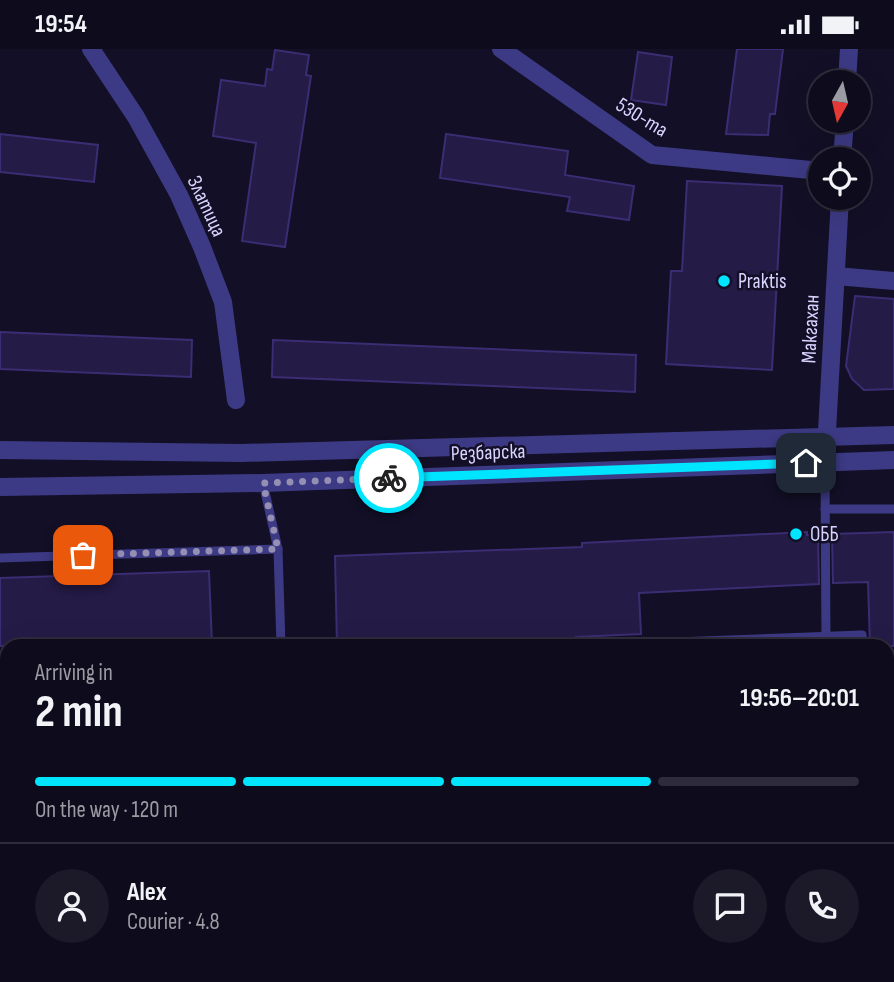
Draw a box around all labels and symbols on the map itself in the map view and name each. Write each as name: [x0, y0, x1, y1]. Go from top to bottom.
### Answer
north arrow: [808, 70, 872, 133]
street label: 530-та: [611, 92, 672, 143]
street label: Златица: [182, 172, 231, 241]
place label: Praktis: [738, 269, 787, 294]
marker: Praktis: [716, 273, 732, 289]
street label: Макгахан: [796, 294, 825, 364]
pin: [776, 433, 836, 493]
street label: Резбарска: [450, 439, 526, 466]
courier: [354, 443, 424, 513]
place label: ОББ: [810, 522, 839, 547]
pin: [53, 525, 113, 585]
marker: ОББ: [788, 526, 804, 542]

